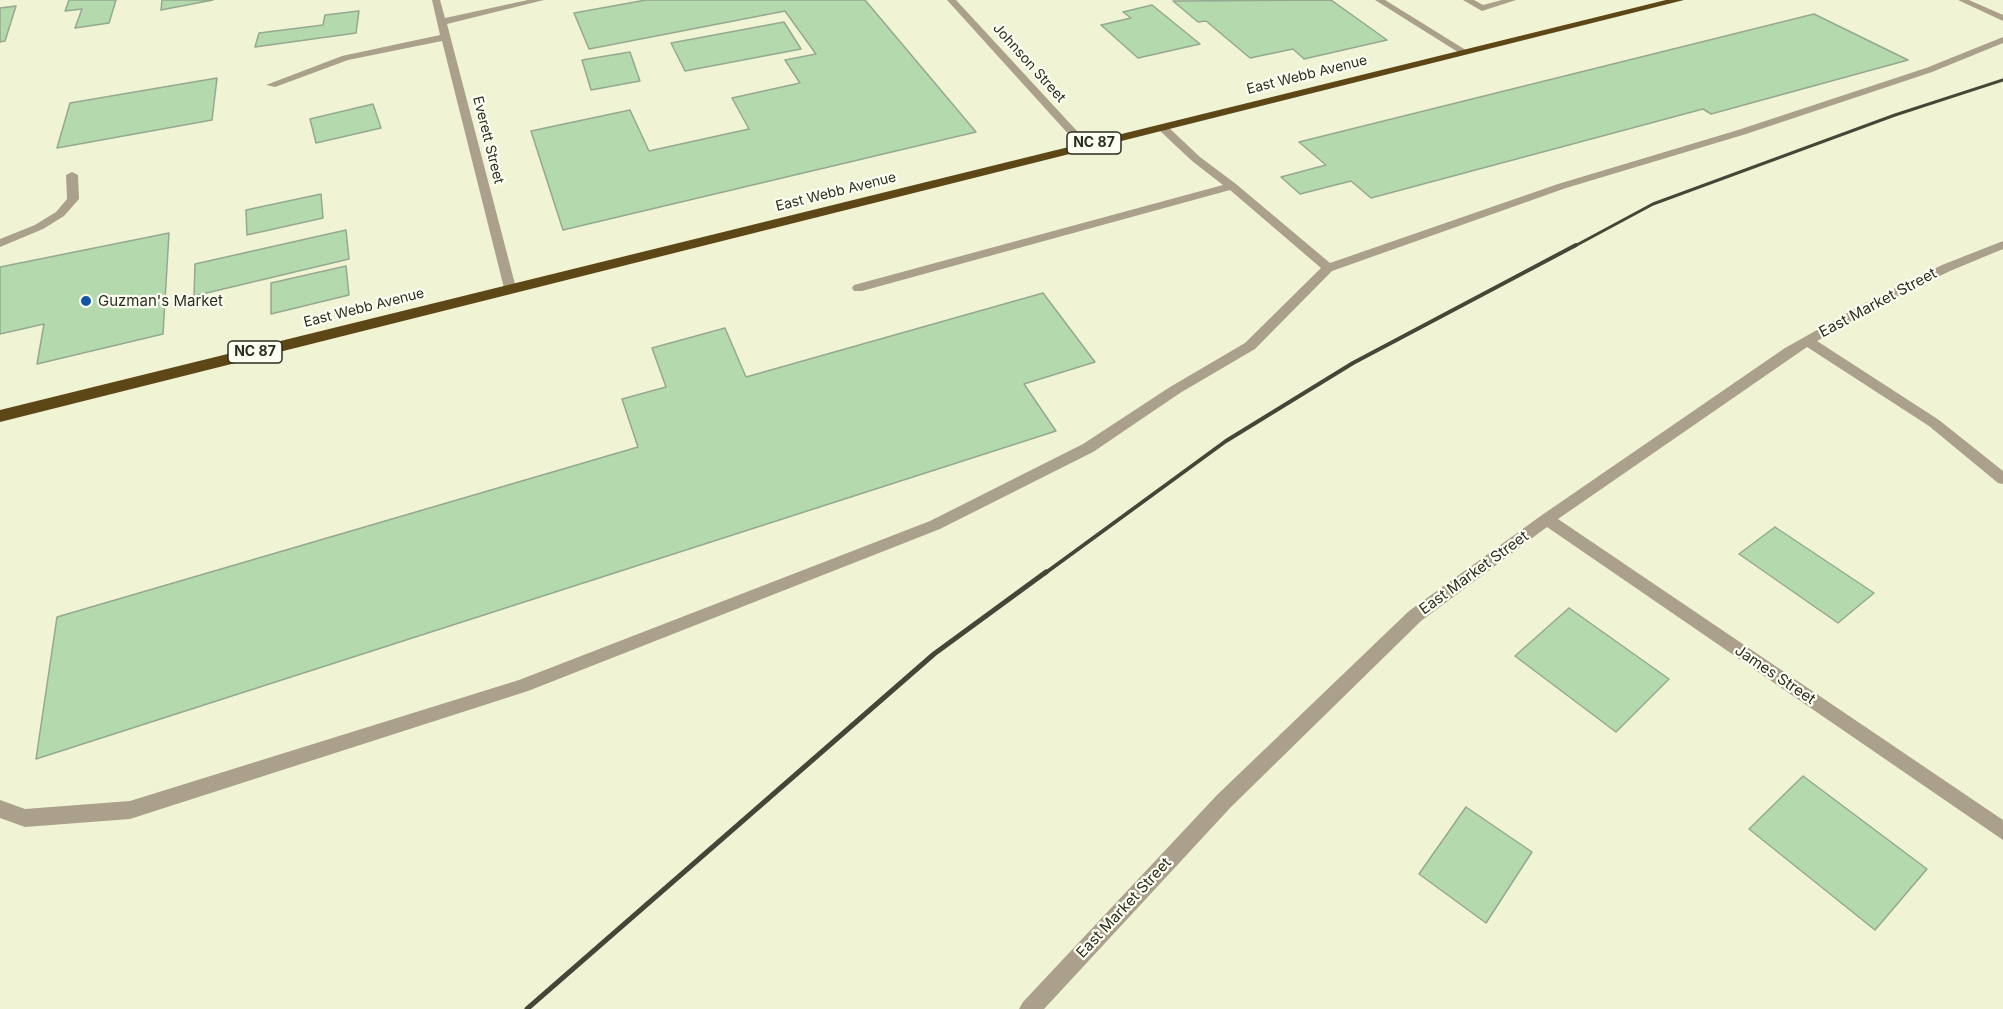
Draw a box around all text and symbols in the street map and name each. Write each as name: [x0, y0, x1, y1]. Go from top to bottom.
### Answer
street label: Johnson Street: [989, 20, 1069, 106]
street label: East Webb Avenue: [1245, 52, 1369, 98]
street label: Everett Street: [469, 94, 507, 186]
road number: NC 87: [1067, 132, 1121, 154]
street label: East Webb Avenue: [774, 169, 898, 215]
street label: East Market Street: [1816, 264, 1940, 342]
street label: East Webb Avenue: [302, 285, 426, 331]
place label: Guzman's Market: [98, 292, 223, 310]
marker: Guzman's Market: [79, 294, 93, 308]
road number: NC 87: [228, 341, 282, 363]
street label: East Market Street: [1416, 527, 1532, 619]
street label: James Street: [1731, 641, 1819, 709]
street label: East Market Street: [1073, 854, 1175, 962]

